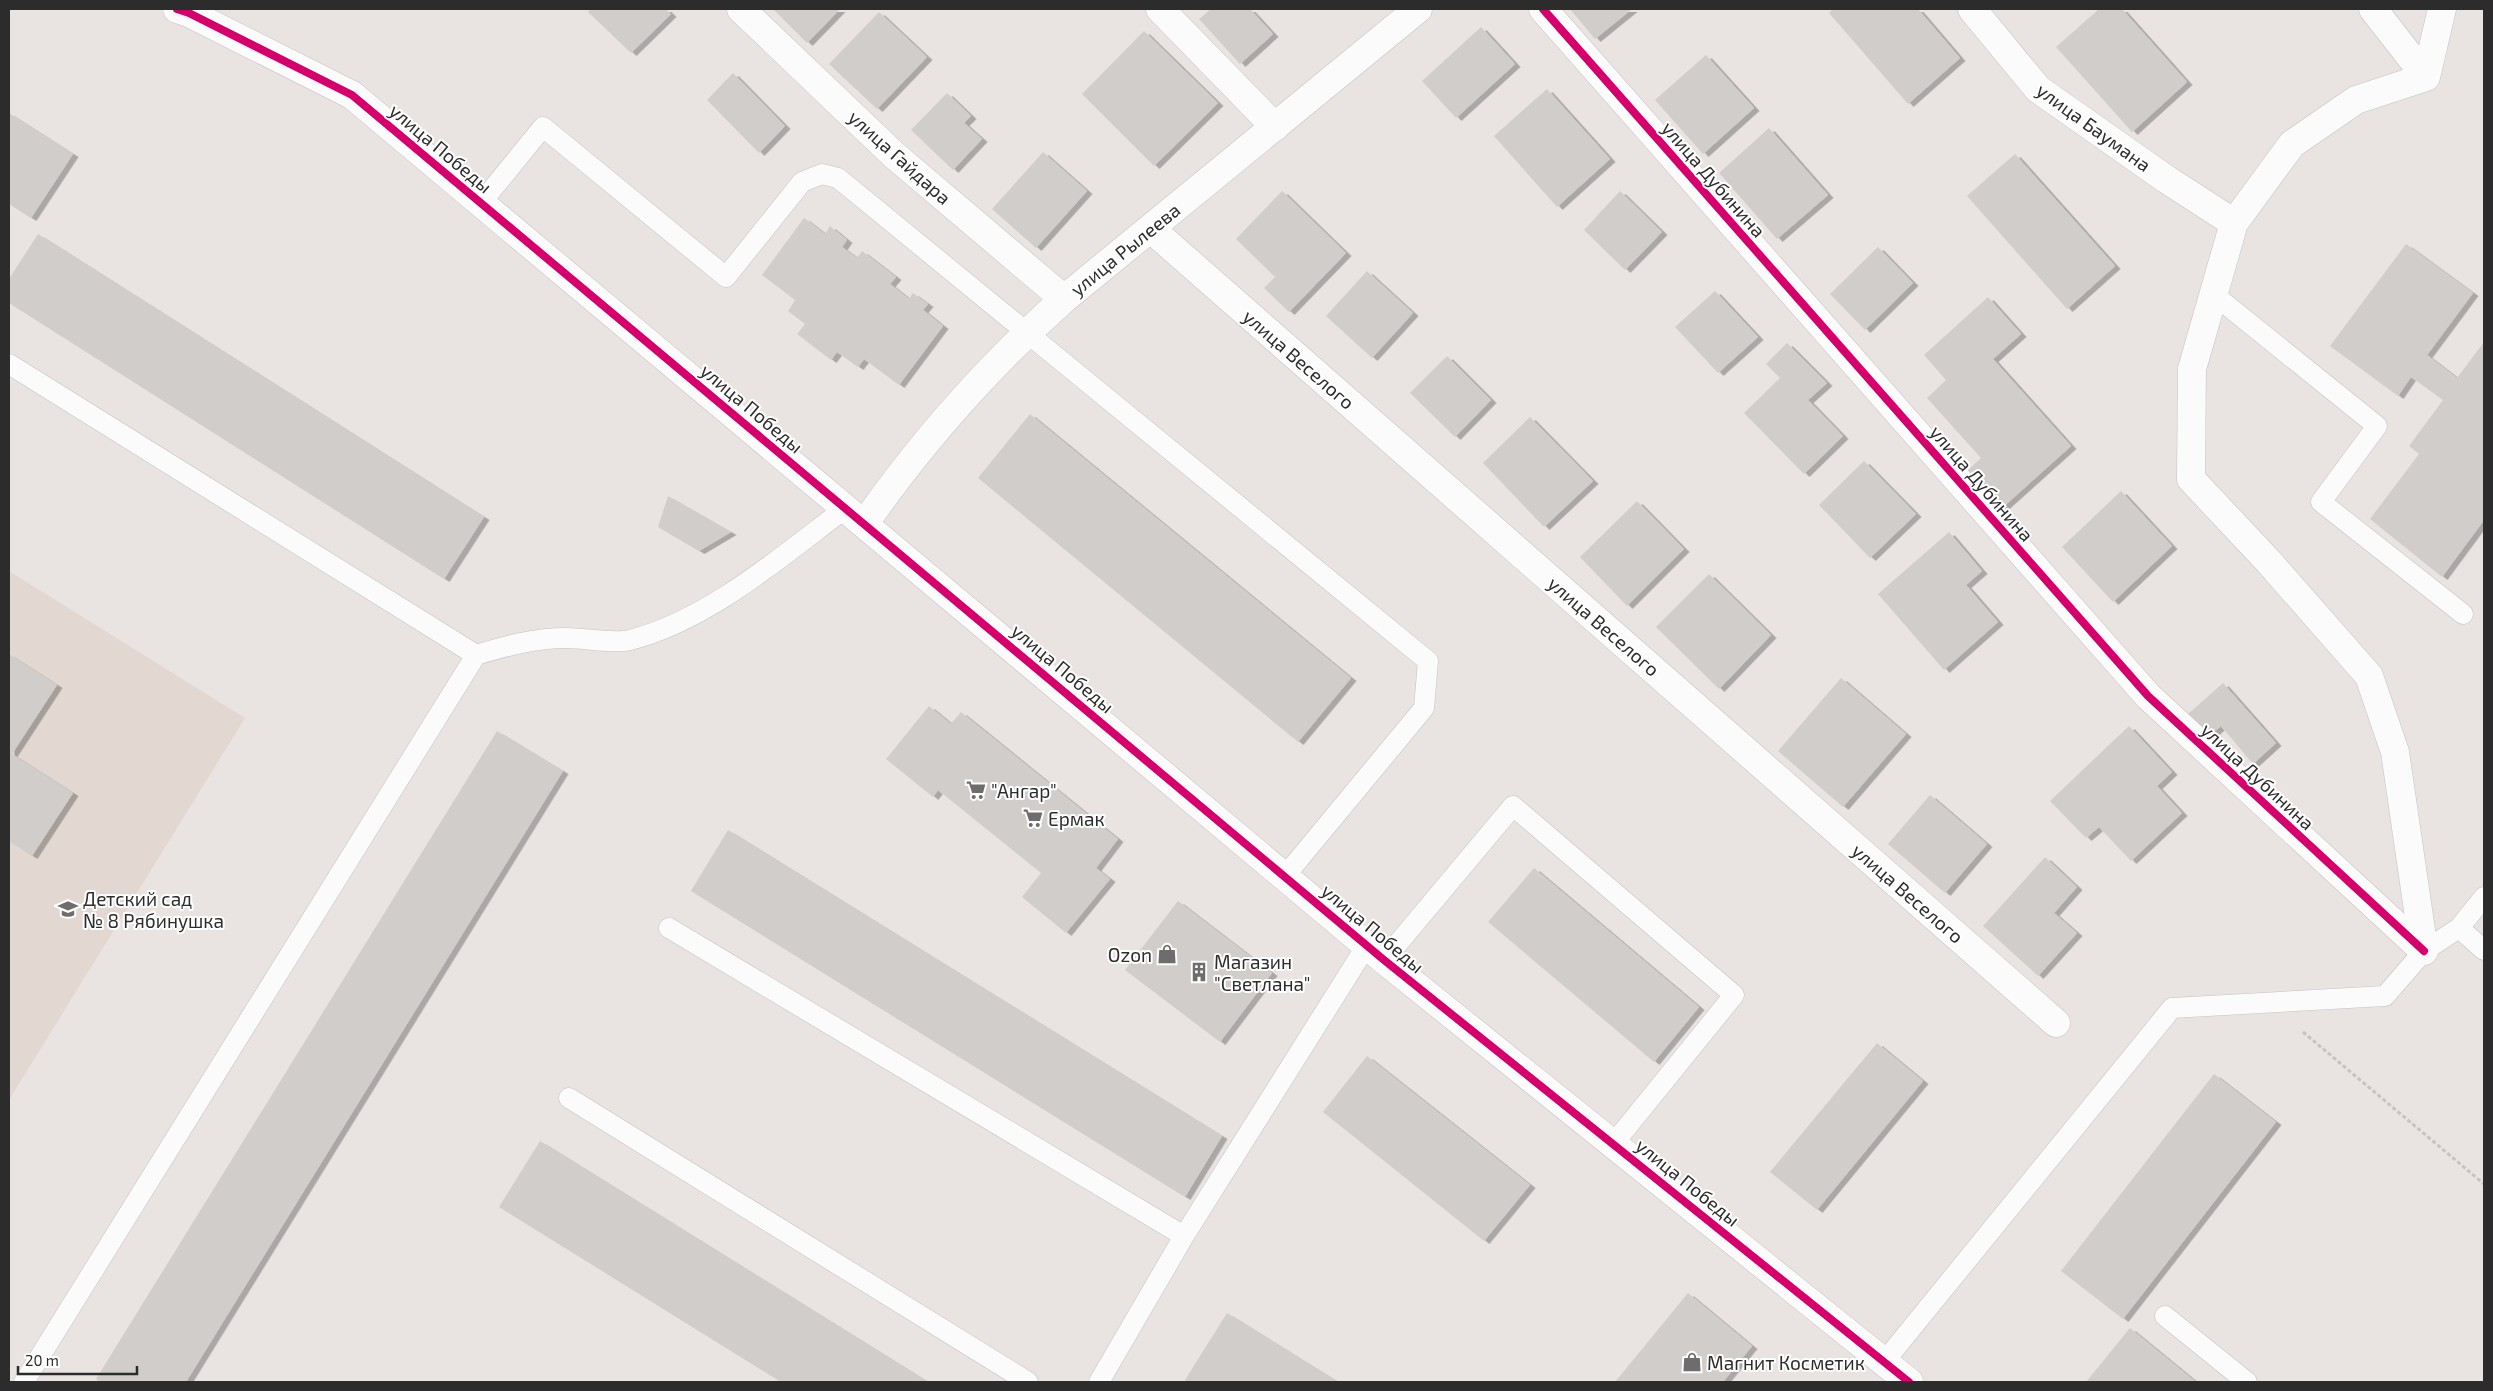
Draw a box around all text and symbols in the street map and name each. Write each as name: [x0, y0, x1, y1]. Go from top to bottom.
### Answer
street label: улица Баумана: [2032, 78, 2156, 177]
street label: улица Победы: [384, 98, 497, 198]
street label: улица Гайдара: [843, 105, 956, 210]
street label: улица Дубинина: [1657, 116, 1771, 242]
street label: улица Рылеева: [1066, 198, 1185, 301]
street label: улица Веселого: [1238, 304, 1359, 414]
street label: улица Победы: [695, 358, 808, 458]
street label: улица Дубинина: [1925, 420, 2039, 546]
street label: улица Веселого: [1543, 571, 1664, 681]
street label: улица Победы: [1006, 618, 1119, 718]
street label: улица Дубинина: [2196, 718, 2319, 835]
supermarket icon: "Ангар": [965, 779, 987, 801]
place label: "Ангар": [991, 779, 1057, 802]
supermarket icon: Ермак: [1022, 807, 1044, 829]
place label: Ермак: [1048, 807, 1105, 830]
street label: улица Веселого: [1847, 838, 1968, 948]
street label: улица Победы: [1316, 878, 1429, 978]
place label: Детский сад № 8 Рябинушка: [83, 887, 224, 933]
school or university icon: Детский сад № 8 Рябинушка: [57, 898, 79, 920]
place label: Ozon: [1108, 943, 1152, 966]
shop icon: Ozon: [1156, 943, 1178, 965]
place label: Магазин "Светлана": [1214, 950, 1310, 995]
building icon: Магазин "Светлана": [1188, 961, 1210, 983]
street label: улица Победы: [1631, 1133, 1744, 1232]
scale bar: [18, 1344, 136, 1376]
text: 20 m: [25, 1351, 59, 1369]
shop icon: Магнит Косметик: [1681, 1351, 1703, 1373]
place label: Магнит Косметик: [1707, 1351, 1865, 1374]

